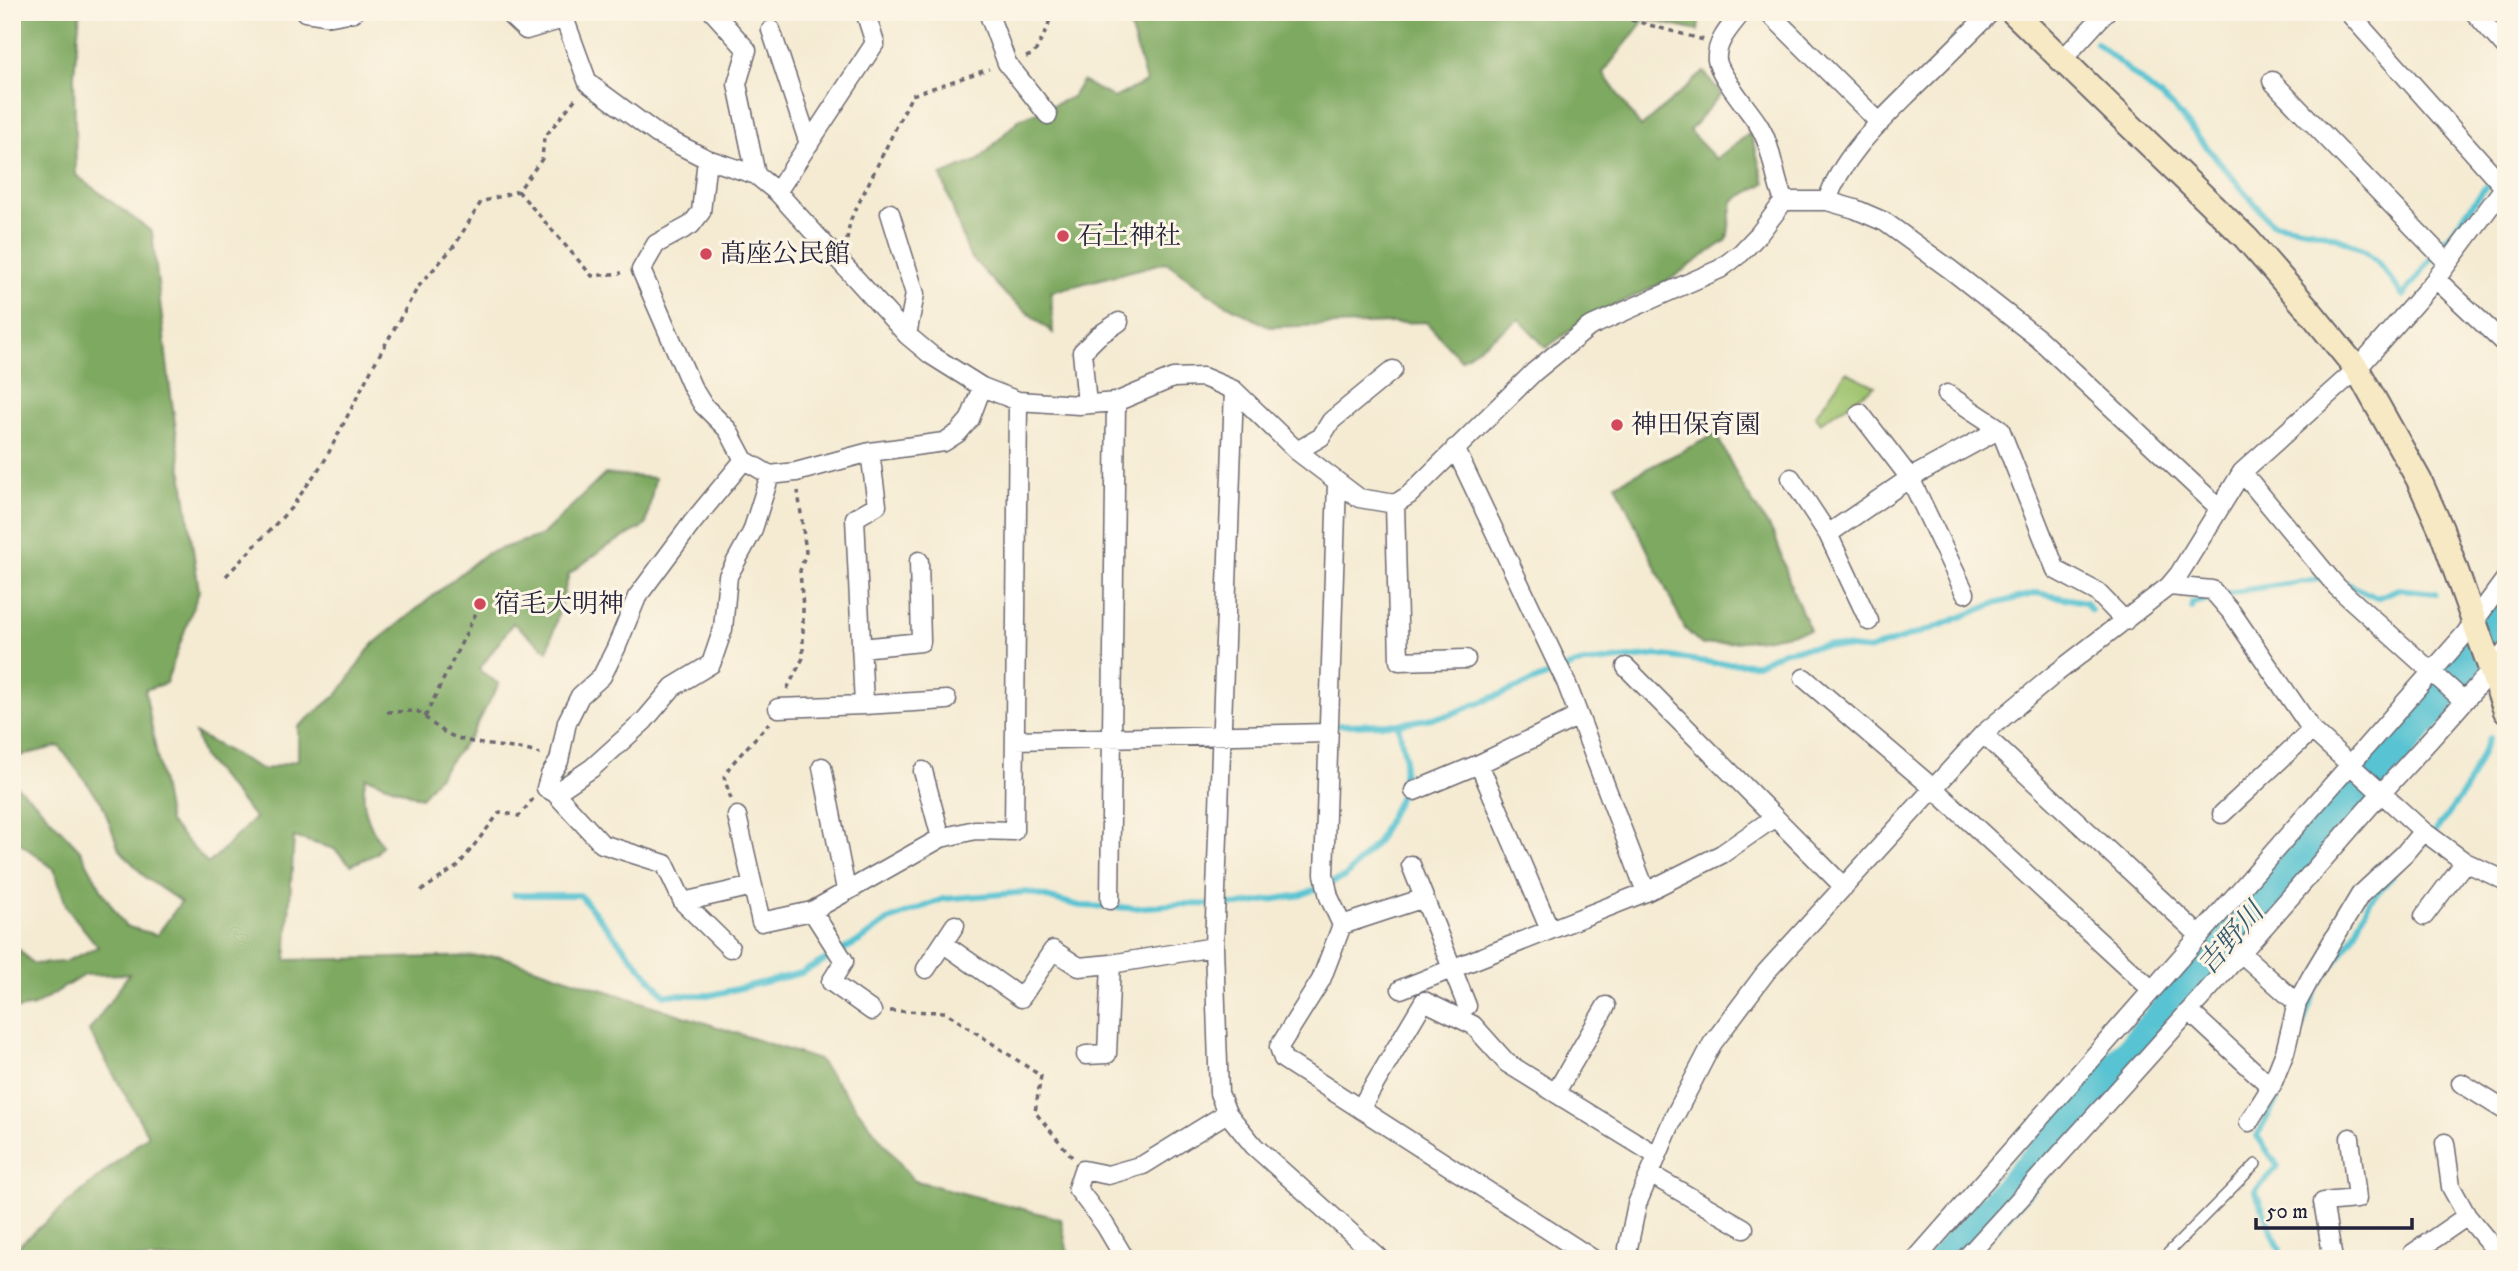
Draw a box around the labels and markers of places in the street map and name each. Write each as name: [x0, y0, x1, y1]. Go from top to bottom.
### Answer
place label: 石土神社: [1077, 220, 1181, 253]
marker: 石土神社: [1055, 228, 1071, 244]
place label: 髙座公民館: [720, 238, 850, 271]
marker: 髙座公民館: [698, 246, 714, 262]
place label: 神田保育園: [1631, 409, 1761, 442]
marker: 神田保育園: [1609, 417, 1625, 433]
place label: 宿毛大明神: [494, 588, 624, 621]
marker: 宿毛大明神: [472, 596, 488, 612]

